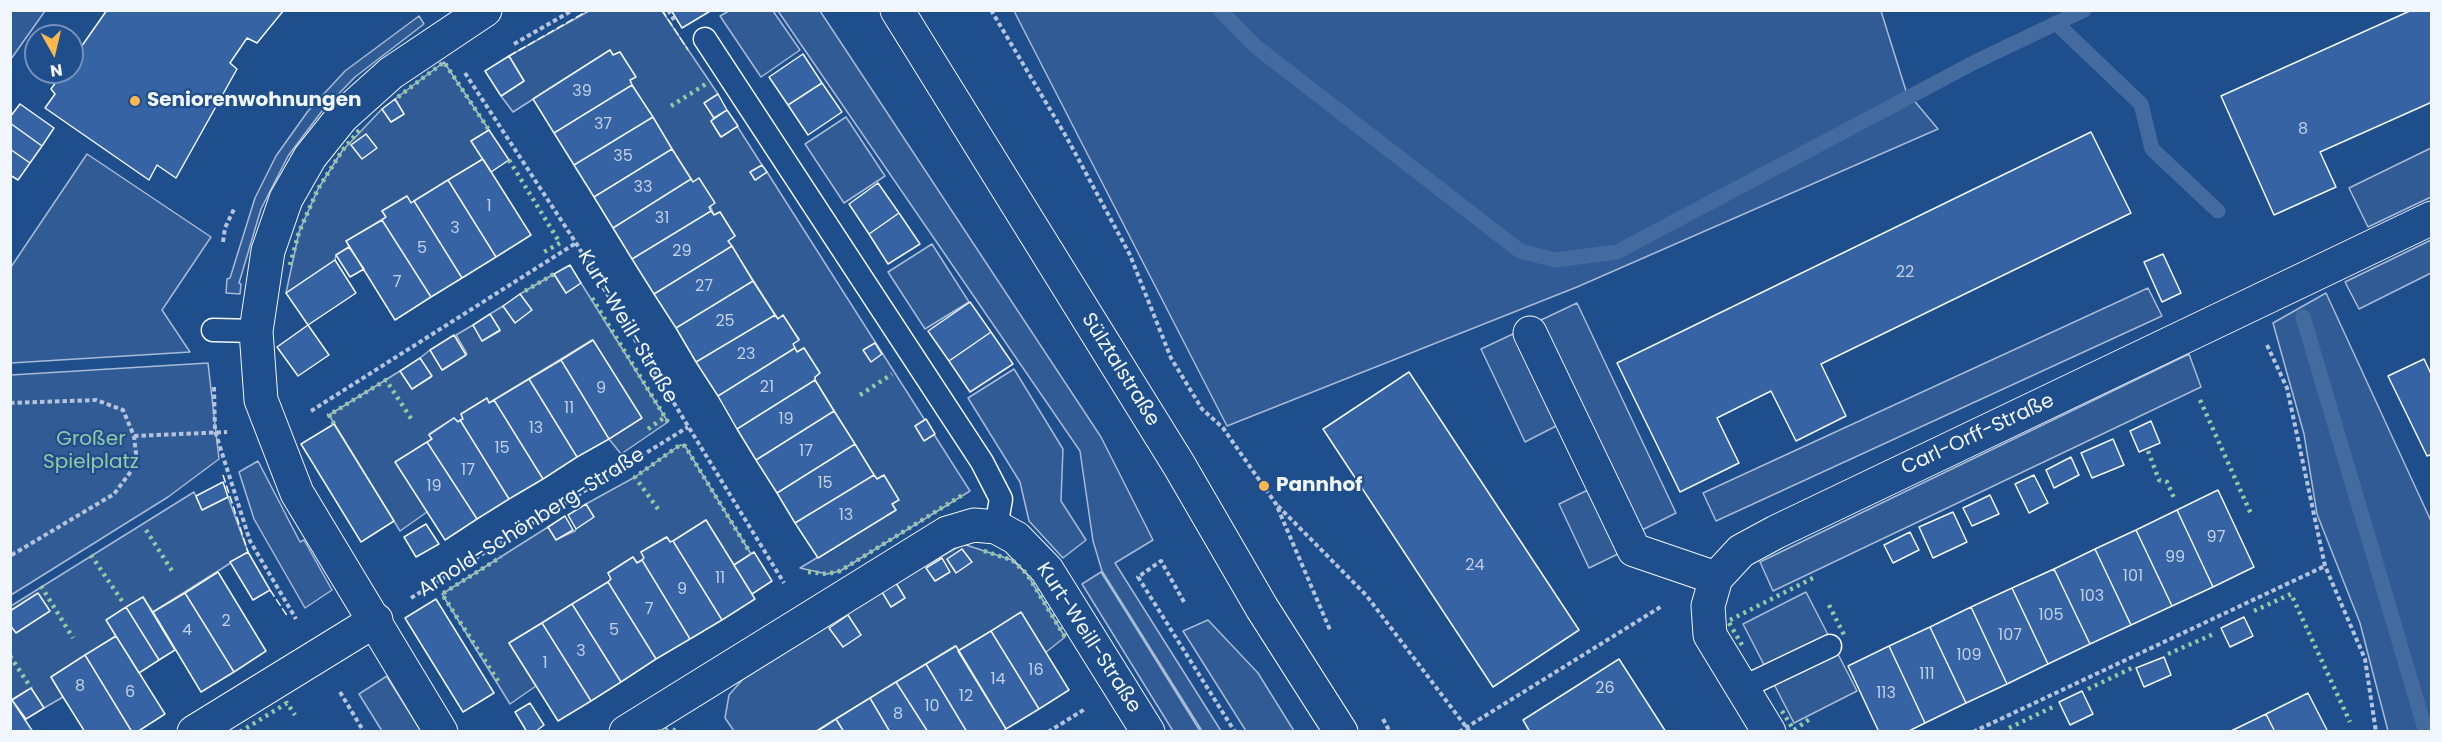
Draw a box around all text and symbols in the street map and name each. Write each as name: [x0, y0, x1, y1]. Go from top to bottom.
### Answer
north arrow: [24, 24, 84, 84]
text: N: [49, 58, 64, 83]
house number: 39: [572, 82, 592, 102]
place label: Seniorenwohnungen: [147, 89, 361, 113]
marker: Seniorenwohnungen: [128, 94, 142, 108]
house number: 37: [594, 115, 612, 135]
house number: 8: [2298, 120, 2308, 140]
house number: 35: [613, 147, 633, 167]
house number: 33: [634, 178, 652, 198]
house number: 1: [486, 197, 492, 217]
house number: 31: [655, 209, 669, 229]
house number: 3: [450, 219, 460, 239]
house number: 5: [417, 239, 427, 259]
house number: 29: [672, 242, 692, 262]
street label: Kurt-Weill-Straße: [572, 246, 682, 408]
house number: 22: [1896, 263, 1914, 283]
house number: 7: [393, 273, 401, 293]
house number: 27: [695, 277, 713, 297]
street label: Sülztalstraße: [1076, 309, 1164, 431]
house number: 25: [715, 312, 735, 332]
house number: 23: [737, 345, 755, 365]
house number: 21: [760, 378, 774, 398]
house number: 9: [596, 379, 606, 399]
street label: Carl-Orff-Straße: [1898, 389, 2058, 481]
house number: 11: [564, 399, 574, 419]
house number: 19: [778, 410, 794, 430]
house number: 13: [529, 419, 543, 439]
park label: Großer Spielplatz: [43, 428, 139, 475]
house number: 15: [494, 439, 510, 459]
house number: 17: [799, 442, 813, 462]
street label: Arnold-Schönberg-Straße: [414, 443, 650, 603]
house number: 17: [461, 461, 475, 481]
house number: 15: [817, 474, 833, 494]
place label: Pannhof: [1276, 474, 1362, 498]
house number: 19: [426, 477, 442, 497]
marker: Pannhof: [1257, 479, 1271, 493]
house number: 13: [839, 506, 853, 526]
house number: 97: [2207, 528, 2225, 548]
house number: 99: [2165, 548, 2185, 568]
house number: 24: [1465, 556, 1485, 576]
street label: Kurt-Weill-Straße: [1030, 558, 1146, 718]
house number: 101: [2123, 567, 2143, 587]
house number: 11: [715, 569, 725, 589]
house number: 9: [677, 580, 687, 600]
house number: 103: [2080, 587, 2104, 607]
house number: 7: [645, 600, 653, 620]
house number: 105: [2038, 606, 2064, 626]
house number: 2: [221, 612, 231, 632]
house number: 4: [182, 621, 192, 641]
house number: 5: [609, 621, 619, 641]
house number: 107: [1998, 626, 2022, 646]
house number: 3: [576, 642, 586, 662]
house number: 109: [1956, 646, 1982, 666]
house number: 1: [542, 654, 548, 674]
house number: 16: [1028, 661, 1044, 681]
house number: 111: [1919, 665, 1935, 685]
house number: 14: [990, 670, 1006, 690]
house number: 8: [75, 677, 85, 697]
house number: 26: [1595, 679, 1615, 699]
house number: 6: [125, 683, 135, 703]
house number: 113: [1876, 684, 1896, 704]
house number: 12: [959, 687, 973, 707]
house number: 10: [924, 697, 940, 717]
house number: 8: [893, 705, 903, 725]

